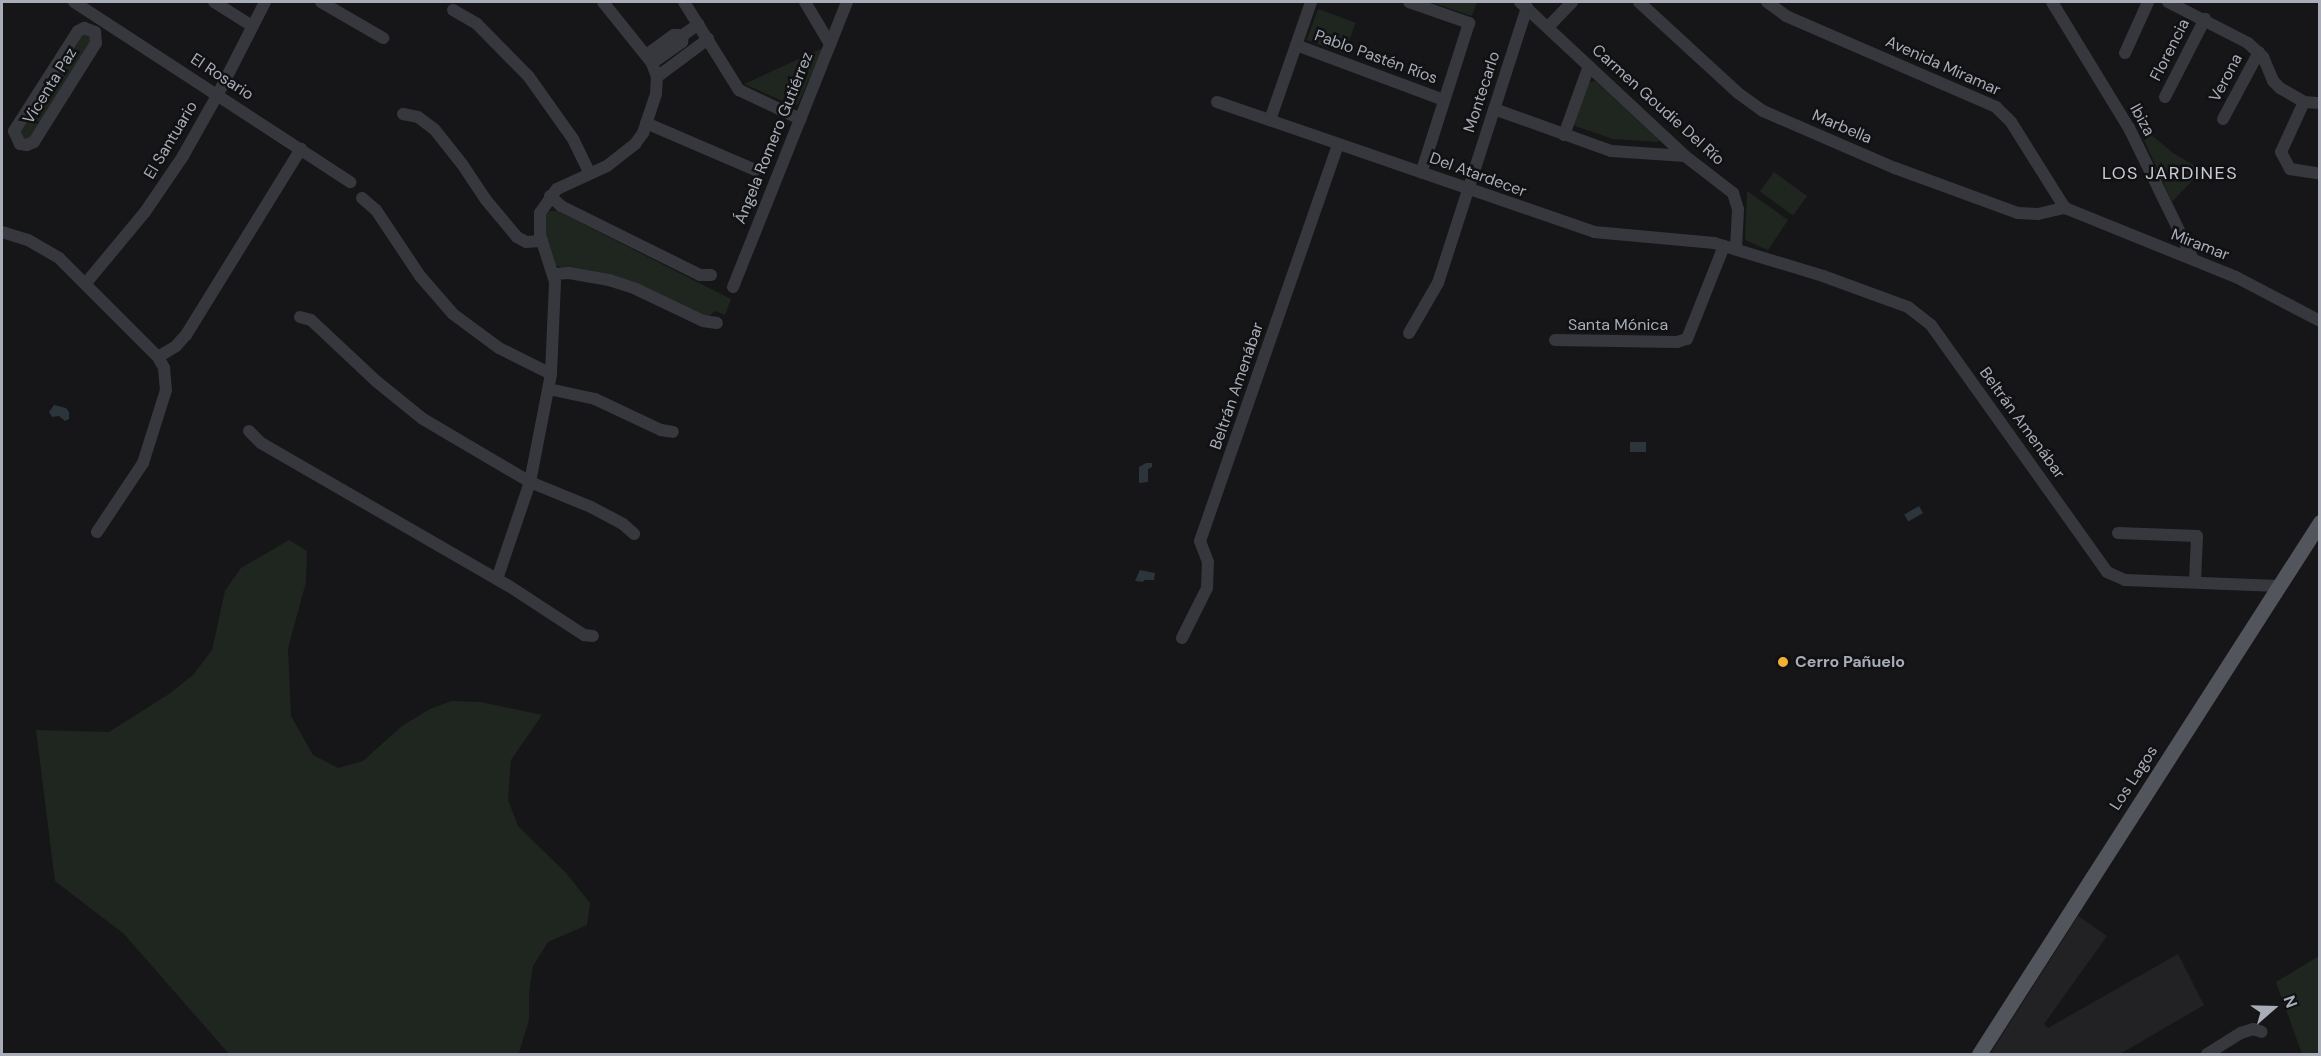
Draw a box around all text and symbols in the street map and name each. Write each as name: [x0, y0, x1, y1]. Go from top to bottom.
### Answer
street label: Florencia: [2146, 16, 2194, 84]
street label: Pablo Pastén Ríos: [1312, 26, 1440, 88]
street label: Avenida Miramar: [1883, 32, 2003, 100]
street label: Carmen Goudie Del Río: [1588, 41, 1728, 169]
street label: Vicenta Paz: [19, 44, 81, 128]
street label: Ángela Romero Gutiérrez: [731, 49, 817, 227]
street label: Montecarlo: [1460, 49, 1504, 135]
street label: El Rosario: [187, 50, 257, 104]
street label: Verona: [2205, 51, 2247, 105]
street label: El Santuario: [140, 98, 202, 182]
street label: Ibiza: [2125, 101, 2159, 139]
street label: Marbella: [1809, 106, 1875, 148]
street label: Del Atardecer: [1427, 149, 1529, 201]
district label: LOS JARDINES: [2102, 162, 2238, 184]
street label: Miramar: [2168, 225, 2232, 265]
street label: Santa Mónica: [1568, 315, 1668, 335]
street label: Beltrán Amenábar: [1206, 320, 1268, 452]
street label: Beltrán Amenábar: [1975, 364, 2069, 482]
place label: Cerro Pañuelo: [1795, 652, 1905, 672]
marker: Cerro Pañuelo: [1776, 655, 1790, 669]
street label: Los Lagos: [2106, 742, 2162, 814]
north arrow: [2243, 978, 2303, 1038]
text: N: [2279, 993, 2302, 1011]

